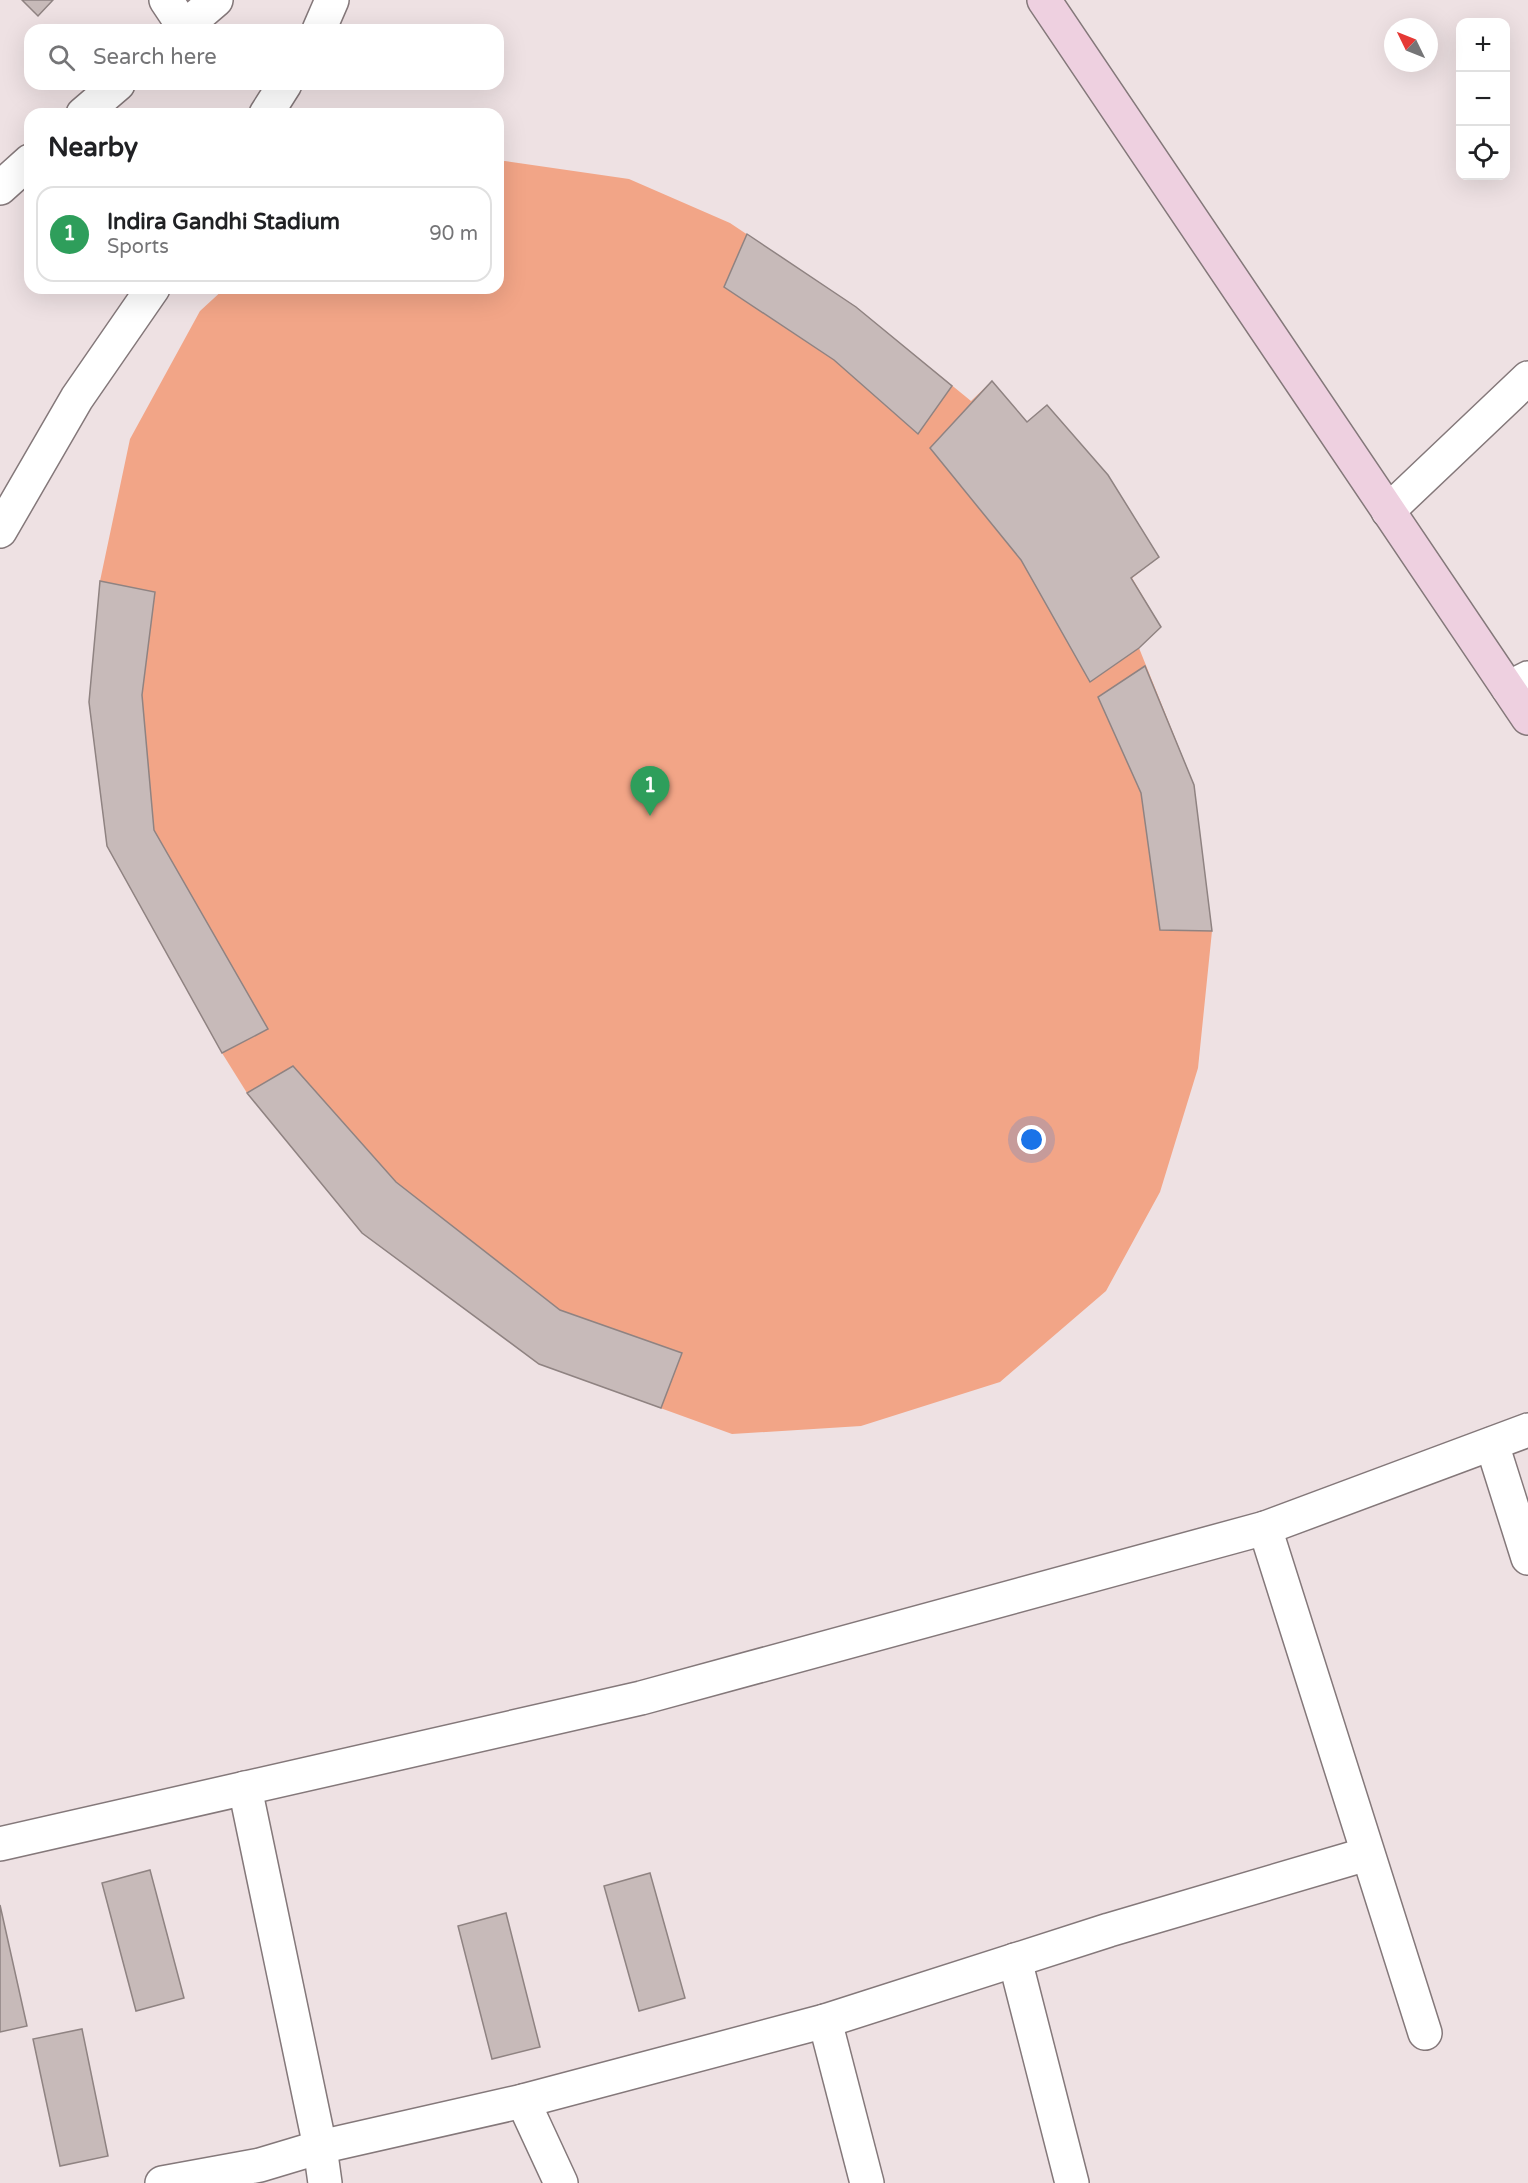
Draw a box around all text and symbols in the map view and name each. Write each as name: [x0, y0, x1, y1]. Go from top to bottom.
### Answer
north arrow: [1384, 18, 1438, 72]
map controls: [1456, 18, 1510, 180]
button: +: [1456, 18, 1510, 72]
search box: [24, 24, 504, 90]
icon: search: [45, 41, 78, 74]
text: Search here: [93, 44, 217, 70]
button: −: [1456, 72, 1510, 126]
button: locate: [1456, 126, 1510, 180]
text: Nearby: [48, 132, 138, 163]
text: Indira Gandhi Stadium: [107, 209, 340, 235]
text: 1: [63, 222, 76, 246]
text: 90 m: [429, 222, 478, 246]
text: Sports: [107, 235, 169, 259]
pin: 1: [630, 766, 670, 816]
your location: [1017, 1125, 1046, 1154]

